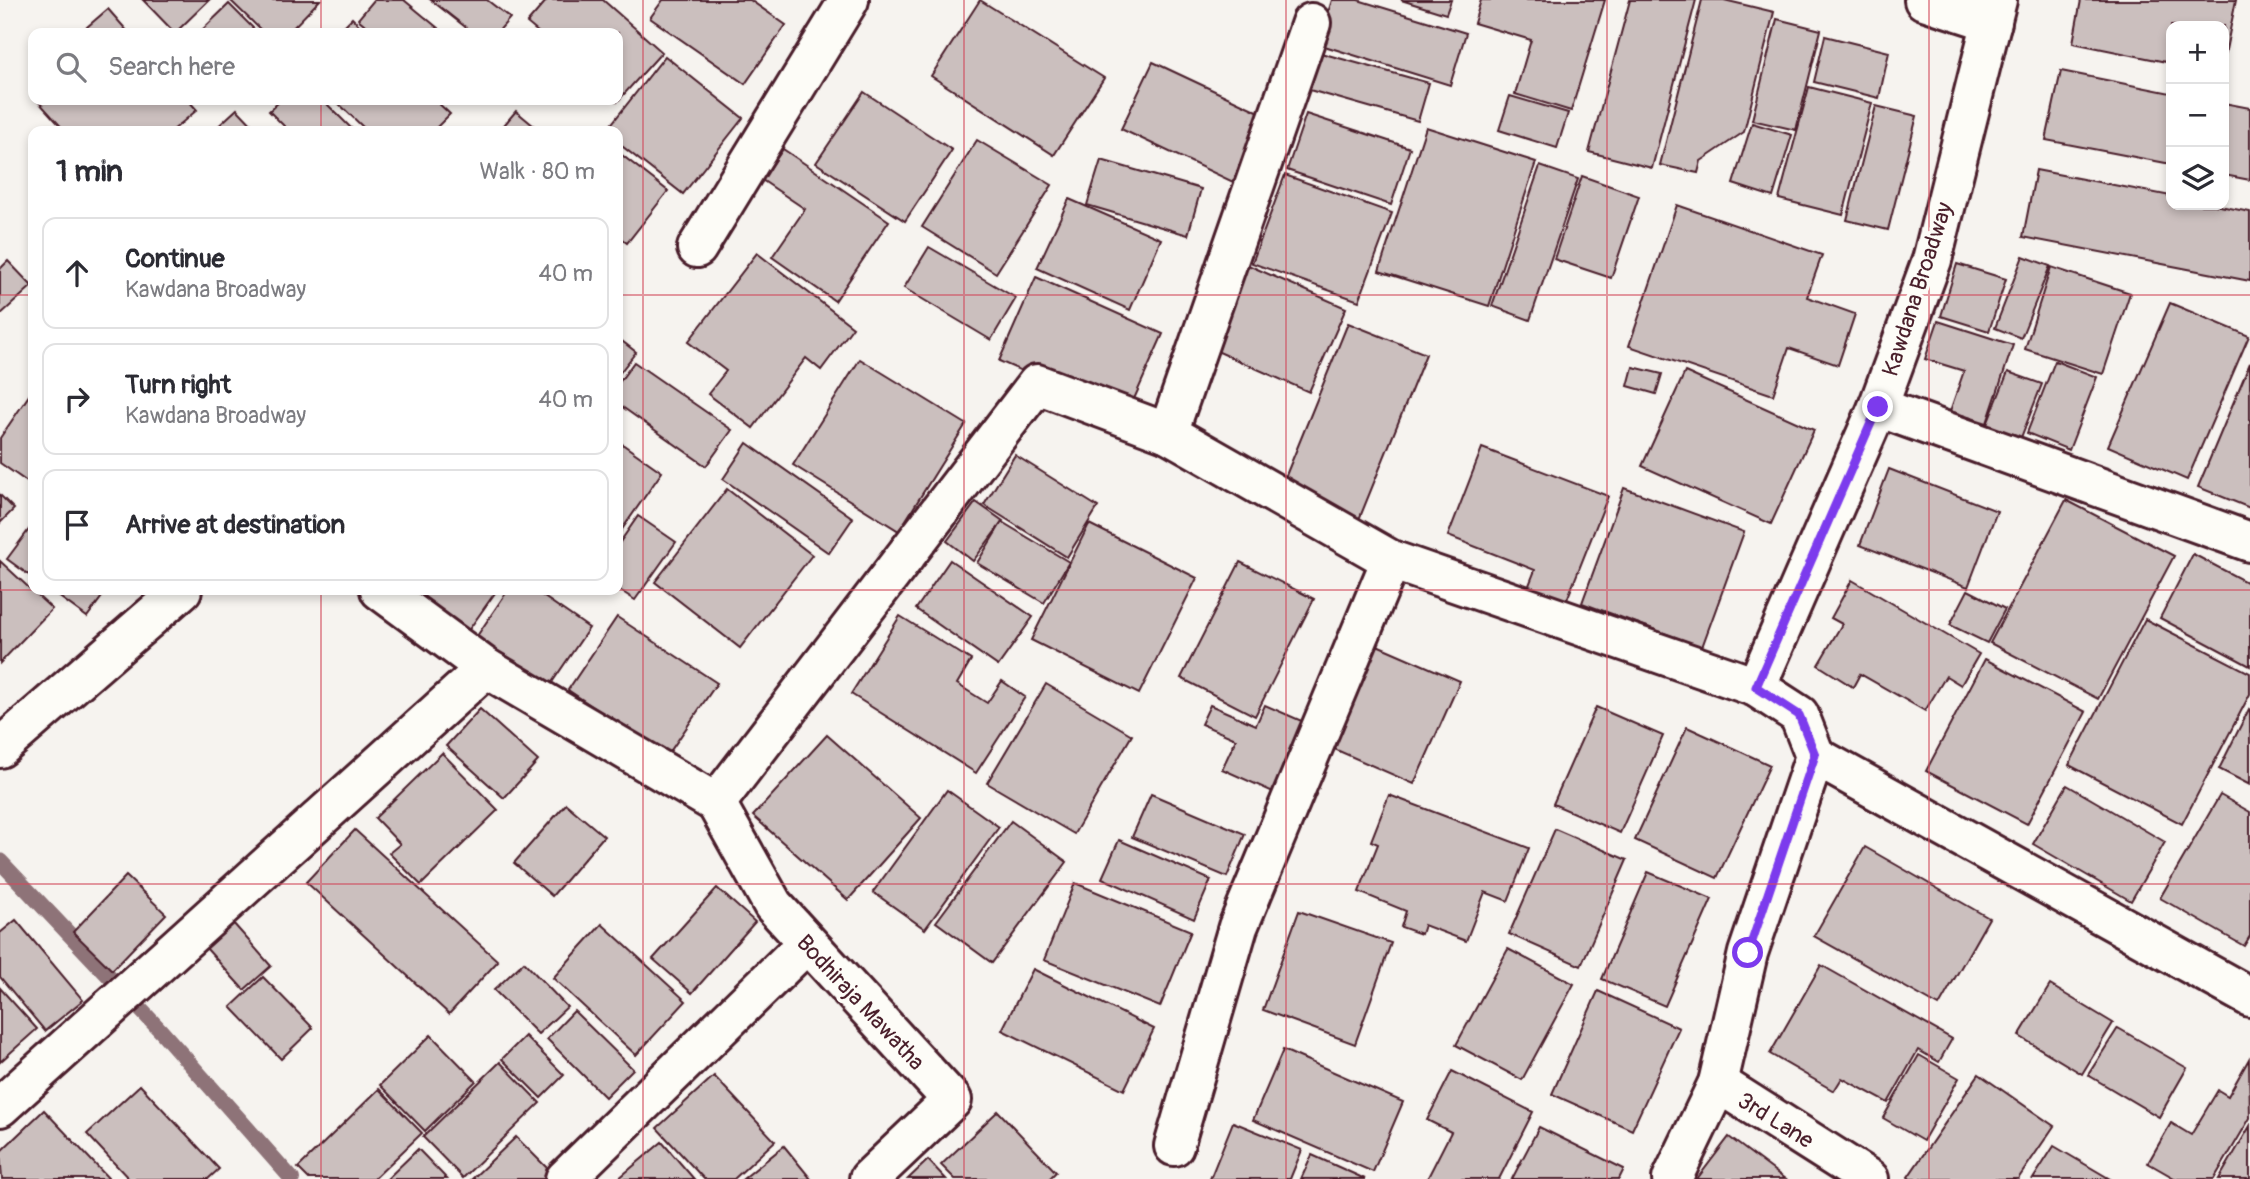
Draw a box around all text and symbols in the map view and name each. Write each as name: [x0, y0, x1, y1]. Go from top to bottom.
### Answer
map controls: [2166, 21, 2229, 210]
button: +: [2166, 21, 2229, 84]
search box: [28, 28, 623, 105]
icon: search: [52, 48, 90, 86]
text: Search here: [108, 51, 235, 83]
button: −: [2166, 84, 2229, 147]
button: layers: [2166, 147, 2229, 210]
text: 1 min: [56, 153, 123, 190]
text: Walk · 80 m: [479, 157, 595, 186]
street label: Kawdana Broadway: [1876, 198, 1959, 380]
text: Continue: [125, 243, 225, 275]
icon: ahead: [58, 254, 96, 292]
text: 40 m: [539, 259, 593, 288]
text: Kawdana Broadway: [125, 275, 306, 304]
text: Turn right: [125, 369, 231, 401]
icon: right: [58, 380, 96, 418]
text: 40 m: [539, 385, 593, 414]
route end: [1862, 391, 1893, 422]
text: Kawdana Broadway: [125, 401, 306, 430]
icon: arrive: [58, 506, 96, 544]
text: Arrive at destination: [125, 509, 345, 541]
street label: Bodhiraja Mawatha: [790, 928, 931, 1076]
route start: [1732, 937, 1763, 968]
street label: 3rd Lane: [1732, 1086, 1820, 1155]

